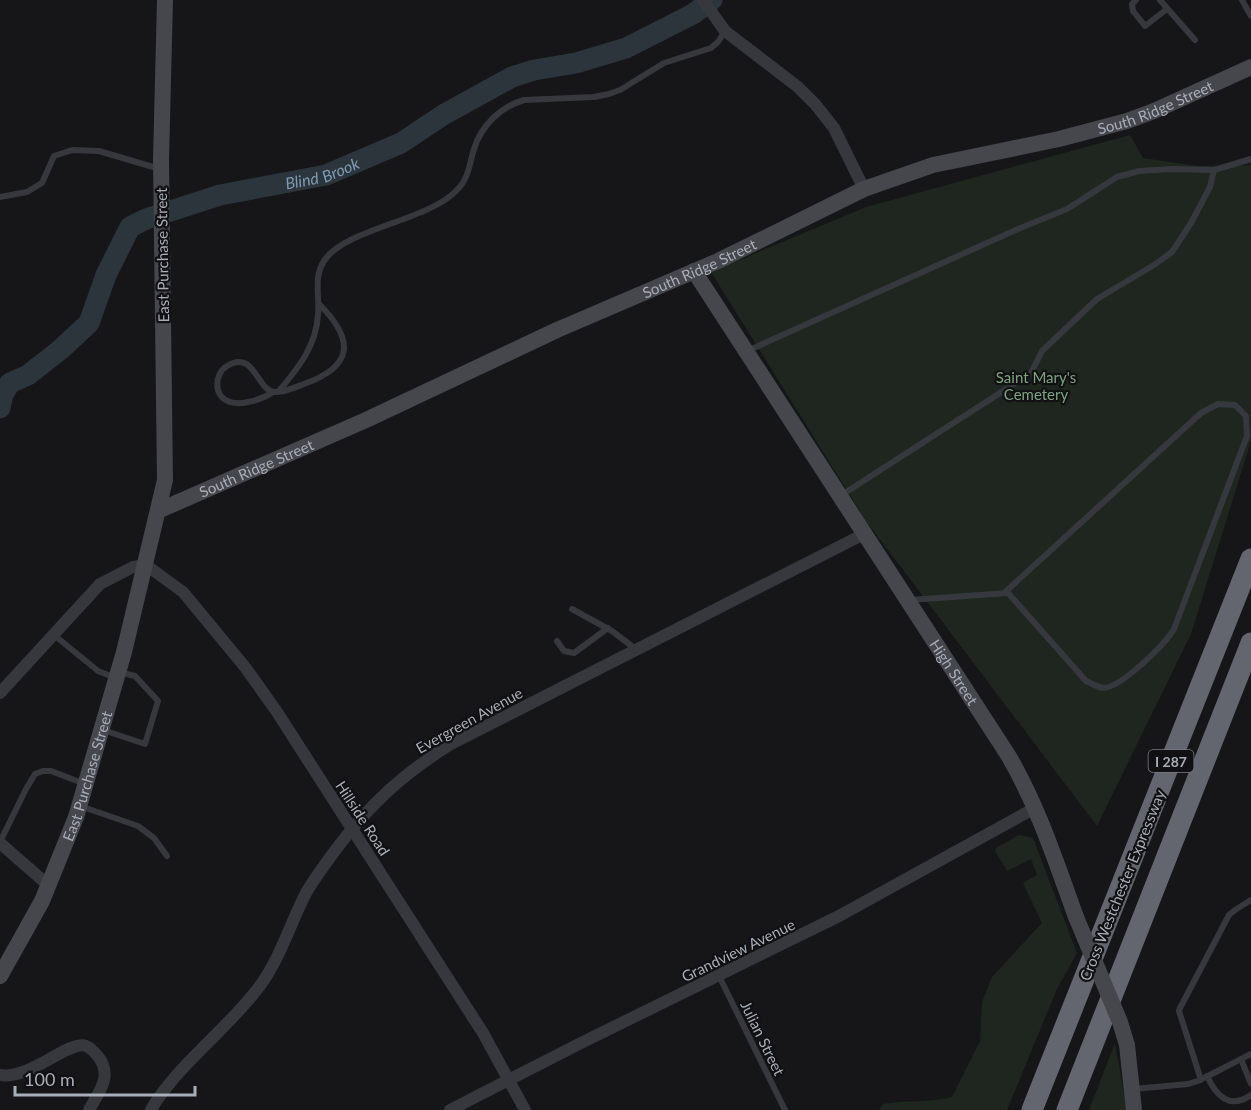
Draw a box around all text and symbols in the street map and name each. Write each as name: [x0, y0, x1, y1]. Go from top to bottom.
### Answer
street label: South Ridge Street: [1095, 76, 1216, 137]
water label: Blind Brook: [283, 152, 362, 192]
street label: East Purchase Street: [152, 187, 172, 323]
street label: South Ridge Street: [639, 234, 760, 301]
park label: Saint Mary's Cemetery: [996, 368, 1076, 403]
street label: South Ridge Street: [196, 435, 317, 501]
street label: High Street: [926, 636, 982, 709]
street label: Evergreen Avenue: [413, 683, 526, 757]
street label: East Purchase Street: [58, 708, 116, 844]
road number: I 287: [1148, 750, 1194, 772]
street label: Hillside Road: [332, 777, 394, 859]
street label: Cross Westchester Expressway: [1075, 787, 1169, 983]
street label: Grandview Avenue: [678, 915, 798, 985]
street label: Julian Street: [737, 998, 789, 1079]
scale bar: [15, 1059, 195, 1097]
text: 100 m: [24, 1068, 75, 1090]

